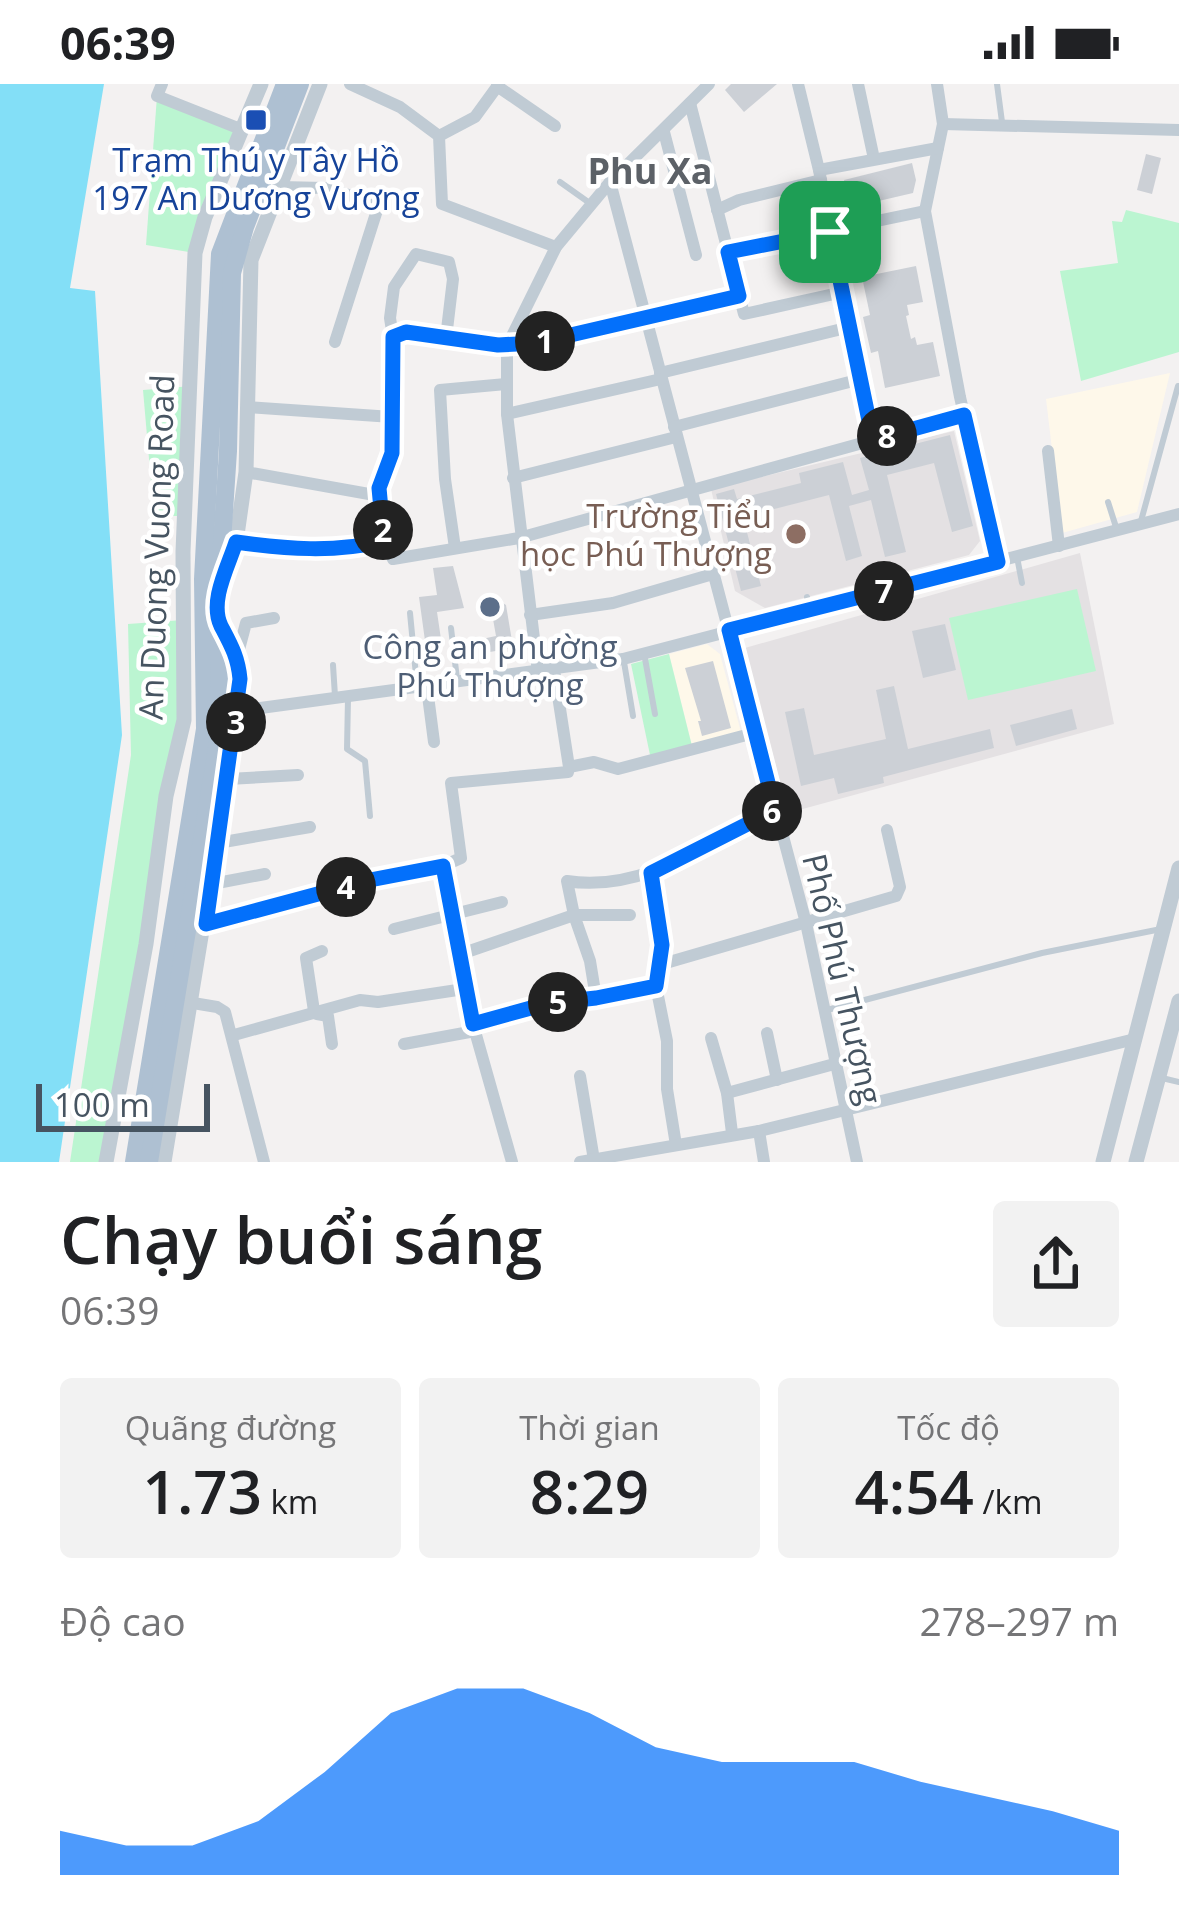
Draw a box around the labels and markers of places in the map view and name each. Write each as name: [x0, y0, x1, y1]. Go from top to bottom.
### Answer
marker: Trạm Thú y Tây Hồ 197 An Dương Vương: [243, 107, 269, 133]
place label: Trạm Thú y Tây Hồ 197 An Dương Vương: [92, 137, 420, 220]
pin: [779, 181, 881, 283]
pin: 1: [515, 311, 575, 371]
pin: 8: [857, 406, 917, 466]
place label: Trường Tiểu học Phú Thượng: [520, 493, 772, 576]
pin: 2: [353, 500, 413, 560]
marker: Trường Tiểu học Phú Thượng: [783, 521, 809, 547]
pin: 7: [854, 561, 914, 621]
marker: Công an phường Phú Thượng: [477, 594, 503, 620]
place label: Công an phường Phú Thượng: [362, 624, 618, 707]
pin: 3: [206, 692, 266, 752]
pin: 6: [742, 781, 802, 841]
pin: 4: [316, 857, 376, 917]
pin: 5: [528, 972, 588, 1032]

